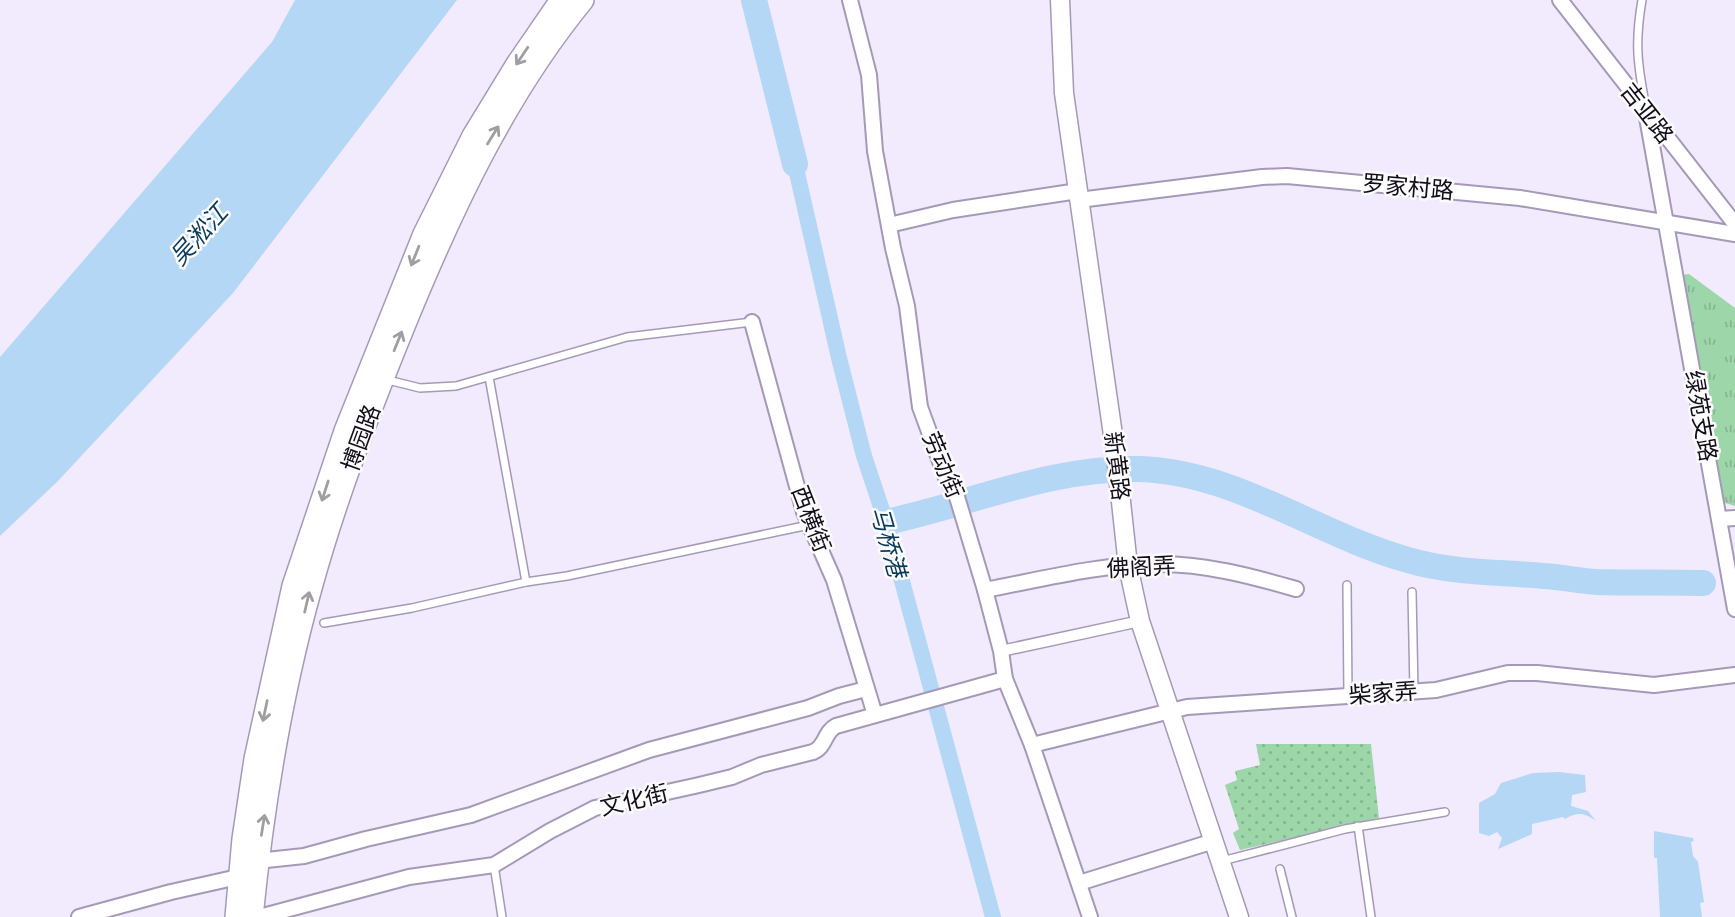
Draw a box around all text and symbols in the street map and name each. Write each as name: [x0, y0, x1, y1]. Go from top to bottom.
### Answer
one-way arrow: [515, 46, 530, 65]
street label: 吉亚路: [1614, 74, 1683, 149]
one-way arrow: [487, 125, 501, 145]
street label: 罗家村路: [1361, 164, 1455, 206]
water label: 吴淞江: [160, 193, 236, 272]
one-way arrow: [407, 245, 420, 266]
one-way arrow: [393, 331, 406, 352]
street label: 绿苑支路: [1678, 367, 1728, 464]
street label: 博园路: [331, 399, 387, 476]
street label: 劳动街: [916, 426, 974, 503]
street label: 新黄路: [1098, 429, 1140, 502]
one-way arrow: [318, 480, 330, 502]
street label: 西横街: [785, 480, 841, 557]
water label: 马桥港: [864, 502, 918, 584]
street label: 佛阁弄: [1106, 546, 1176, 584]
one-way arrow: [301, 591, 315, 614]
street label: 柴家弄: [1347, 672, 1418, 710]
one-way arrow: [258, 699, 272, 722]
street label: 文化街: [596, 774, 671, 822]
one-way arrow: [257, 814, 270, 837]

